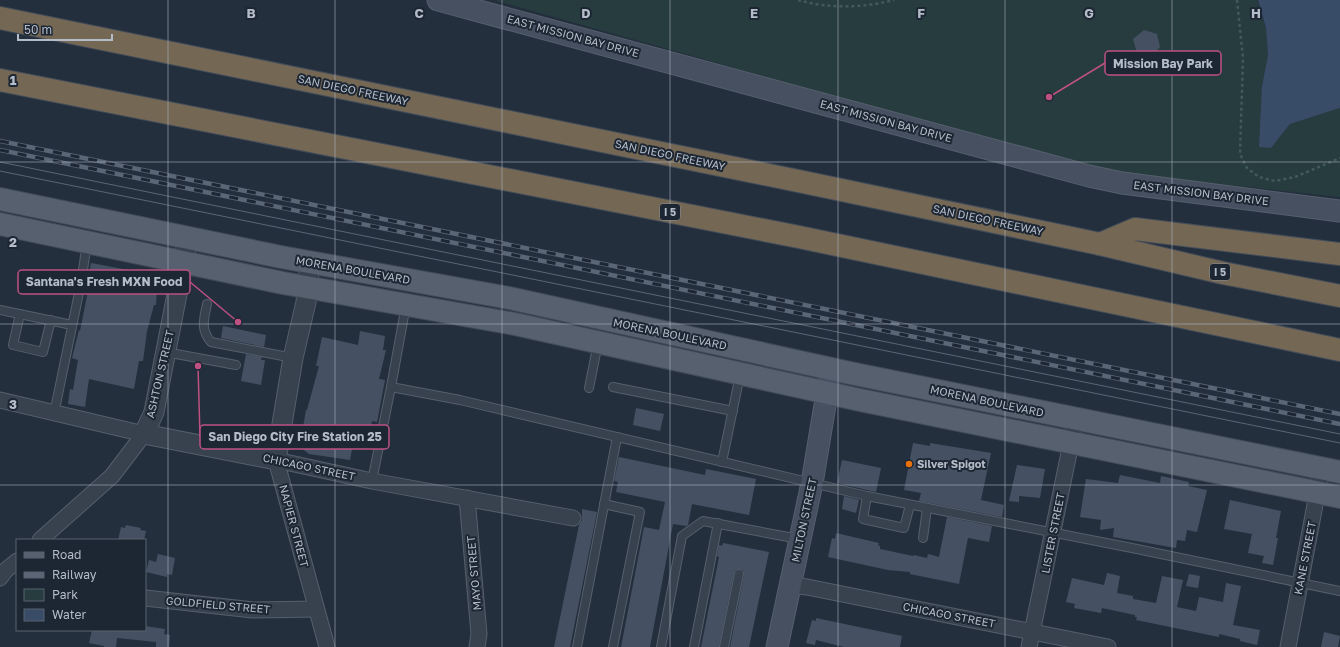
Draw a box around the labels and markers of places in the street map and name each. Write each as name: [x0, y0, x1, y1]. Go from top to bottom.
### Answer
callout: Mission Bay Park: [1105, 51, 1221, 75]
callout: Santana's Fresh MXN Food: [18, 270, 190, 294]
callout: San Diego City Fire Station 25: [200, 425, 389, 449]
place label: Silver Spigot: [917, 457, 986, 470]
marker: Silver Spigot: [904, 459, 914, 469]

